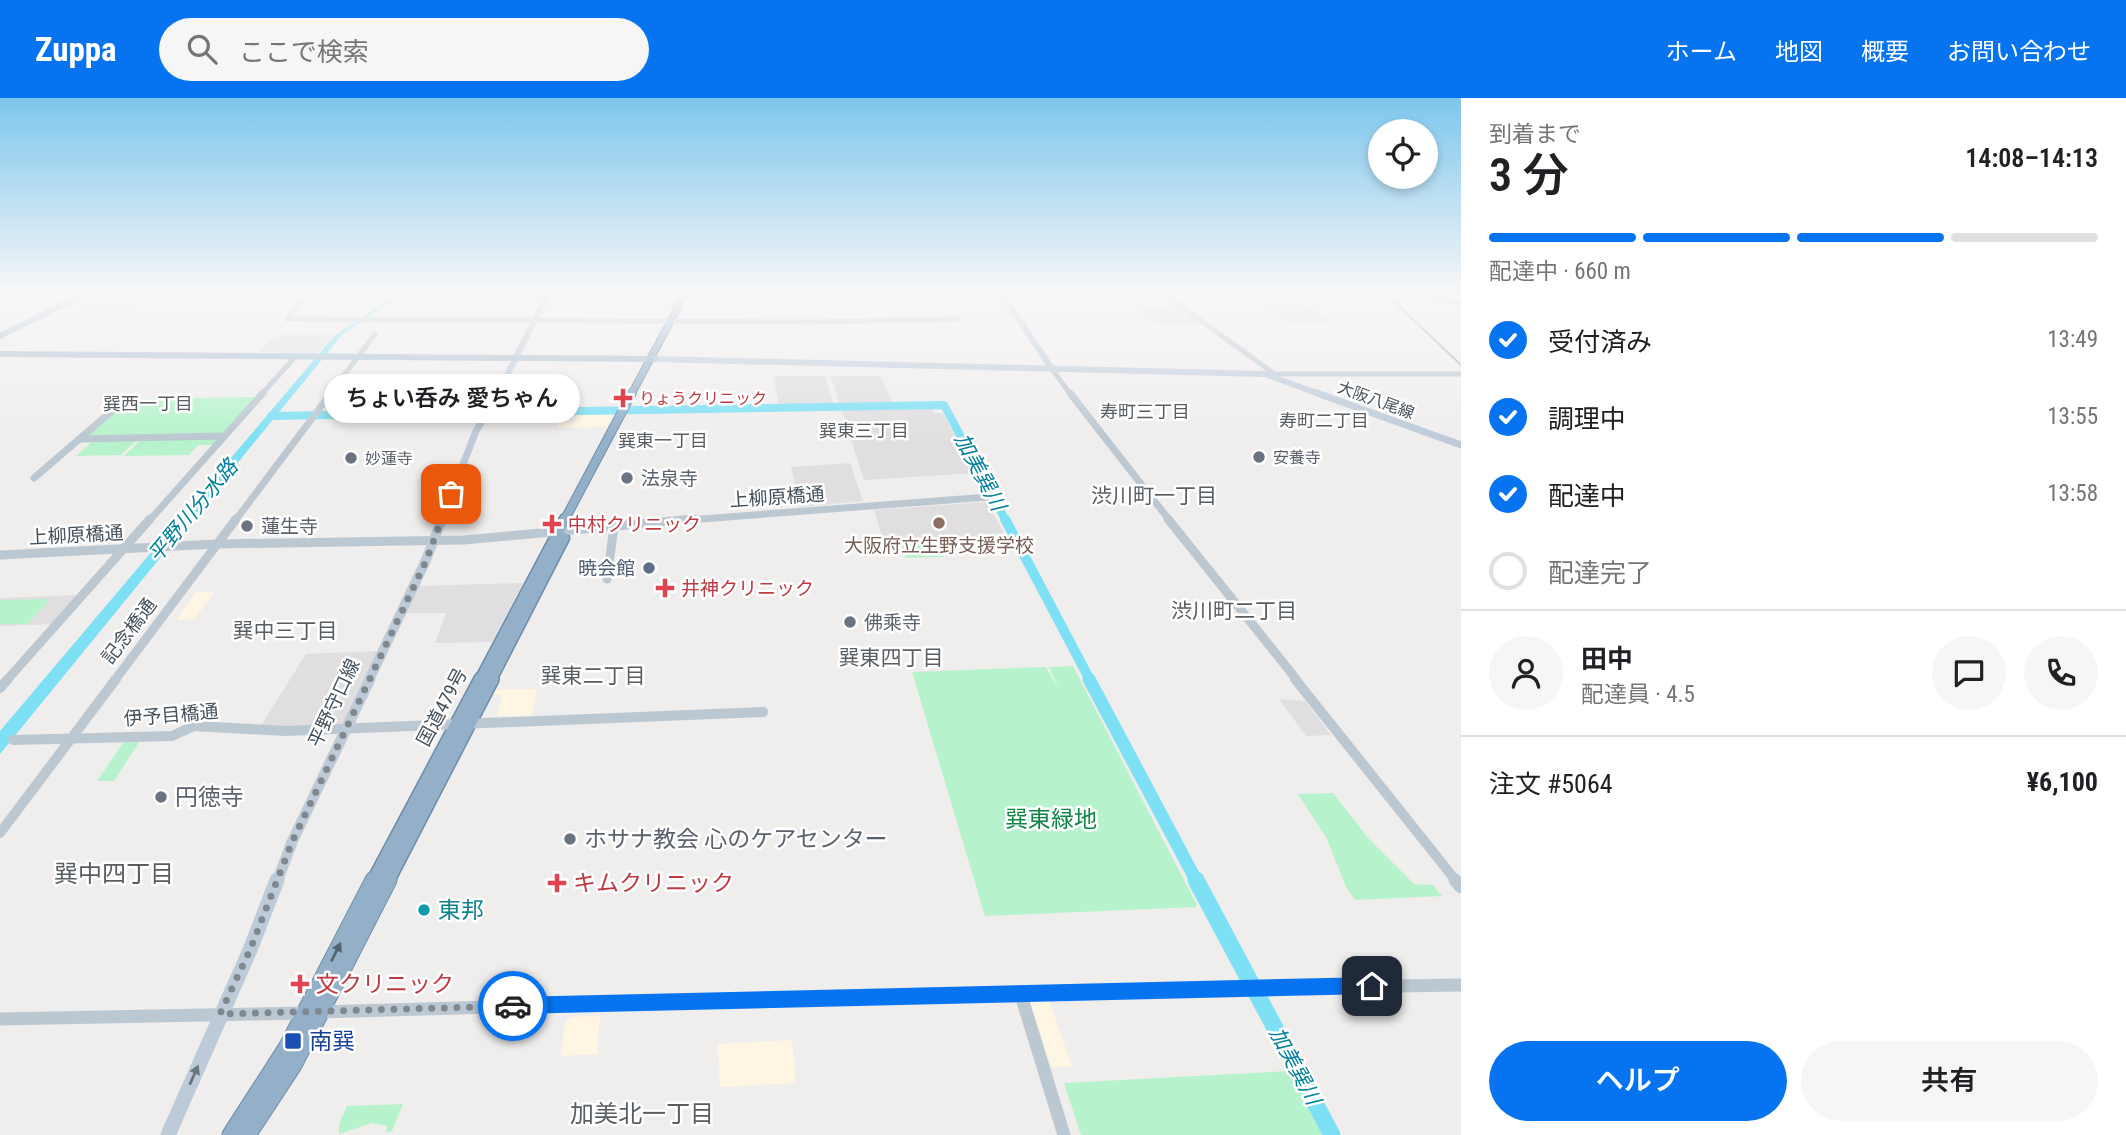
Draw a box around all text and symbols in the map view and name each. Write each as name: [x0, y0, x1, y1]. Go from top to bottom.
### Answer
search box: [159, 18, 649, 81]
text: Zuppa: [35, 30, 117, 69]
icon: search: [183, 30, 221, 68]
text: ここで検索: [239, 37, 369, 67]
text: ホーム: [1666, 38, 1737, 66]
text: 地図: [1775, 38, 1823, 66]
text: 概要: [1861, 38, 1909, 66]
text: お問い合わせ: [1947, 38, 2091, 66]
map controls: [1368, 119, 1438, 189]
button: locate: [1368, 119, 1438, 189]
text: 到着まで: [1489, 121, 1581, 148]
text: 14:08–14:13: [1965, 143, 2098, 173]
text: 3 分: [1489, 148, 1569, 202]
text: 配達中 · 660 m: [1489, 258, 1631, 285]
icon: check: [1489, 321, 1527, 359]
text: 13:49: [2047, 326, 2098, 353]
text: 受付済み: [1548, 327, 1652, 357]
callout: ちょい呑み 愛ちゃん: [323, 375, 579, 424]
street label: 大阪八尾線: [1335, 377, 1417, 423]
text: ちょい呑み 愛ちゃん: [346, 385, 558, 412]
marker: りょうクリニック: [613, 388, 633, 408]
place label: りょうクリニック: [639, 389, 767, 408]
district label: 巽西一丁目: [103, 393, 193, 414]
icon: check: [1489, 398, 1527, 436]
district label: 寿町三丁目: [1100, 401, 1190, 422]
text: 13:55: [2047, 403, 2098, 430]
text: 調理中: [1548, 404, 1626, 434]
district label: 寿町二丁目: [1279, 410, 1369, 431]
district label: 巽東三丁目: [819, 420, 909, 441]
water label: 加美巽川: [950, 429, 1011, 516]
district label: 巽東一丁目: [618, 430, 708, 451]
place label: 安養寺: [1273, 448, 1321, 467]
place label: 妙蓮寺: [365, 449, 413, 468]
marker: 安養寺: [1251, 449, 1267, 465]
marker: 妙蓮寺: [343, 450, 359, 466]
water label: 平野川分水路: [143, 453, 244, 567]
pin: [421, 464, 481, 524]
place label: 法泉寺: [641, 467, 698, 490]
marker: 法泉寺: [619, 470, 635, 486]
icon: bag: [432, 475, 470, 513]
icon: check: [1489, 475, 1527, 513]
text: 13:58: [2047, 480, 2098, 507]
text: 配達中: [1548, 481, 1626, 511]
street label: 上柳原橋通: [729, 482, 825, 512]
district label: 渋川町一丁目: [1091, 484, 1217, 508]
place label: 中村クリニック: [568, 513, 701, 536]
marker: 中村クリニック: [542, 514, 562, 534]
place label: 蓮生寺: [261, 515, 318, 538]
marker: 大阪府立生野支援学校: [931, 515, 947, 531]
marker: 蓮生寺: [239, 518, 255, 534]
street label: 上柳原橋通: [28, 521, 124, 549]
place label: 大阪府立生野支援学校: [844, 534, 1034, 557]
place label: 暁会館: [578, 557, 635, 580]
text: 配達完了: [1548, 558, 1652, 588]
marker: 暁会館: [641, 560, 657, 576]
place label: 井神クリニック: [681, 577, 814, 600]
marker: 井神クリニック: [655, 578, 675, 598]
street label: 記念橋通: [97, 594, 161, 668]
district label: 渋川町二丁目: [1171, 599, 1297, 623]
place label: 佛乘寺: [864, 611, 921, 634]
marker: 佛乘寺: [842, 614, 858, 630]
district label: 巽中三丁目: [233, 619, 338, 643]
button: person: [1489, 636, 1563, 710]
button: chat: [1932, 636, 2006, 710]
button: phone: [2024, 636, 2098, 710]
text: 田中: [1581, 644, 1633, 674]
district label: 巽東四丁目: [839, 646, 944, 670]
street label: 平野守口線: [303, 655, 365, 751]
street label: 国道479号: [412, 664, 472, 750]
district label: 巽東二丁目: [541, 664, 646, 688]
text: 配達員 · 4.5: [1581, 681, 1695, 708]
street label: 伊予目橋通: [123, 699, 219, 731]
text: ¥6,100: [2027, 767, 2098, 797]
text: 注文 #5064: [1489, 769, 1613, 799]
place label: 円徳寺: [175, 784, 244, 811]
marker: 円徳寺: [153, 789, 169, 805]
park label: 巽東緑地: [1005, 806, 1097, 833]
place label: ホサナ教会 心のケアセンター: [584, 826, 888, 853]
marker: ホサナ教会 心のケアセンター: [562, 831, 578, 847]
district label: 巽中四丁目: [54, 860, 174, 888]
place label: キムクリニック: [573, 870, 734, 897]
marker: キムクリニック: [547, 873, 567, 893]
place label: 東邦: [438, 897, 484, 924]
marker: 東邦: [416, 902, 432, 918]
one-way arrow: [330, 942, 341, 962]
pin: [1342, 956, 1402, 1016]
icon: home: [1353, 967, 1391, 1005]
place label: 文クリニック: [316, 971, 454, 998]
courier: [478, 971, 548, 1041]
marker: 文クリニック: [290, 974, 310, 994]
icon: car: [494, 987, 532, 1025]
water label: 加美巽川: [1265, 1023, 1326, 1110]
place label: 南巽: [309, 1028, 355, 1055]
marker: 南巽: [283, 1031, 303, 1051]
button: ヘルプ: [1489, 1041, 1787, 1121]
button: 共有: [1801, 1041, 2098, 1121]
one-way arrow: [189, 1064, 200, 1085]
district label: 加美北一丁目: [570, 1100, 714, 1128]

